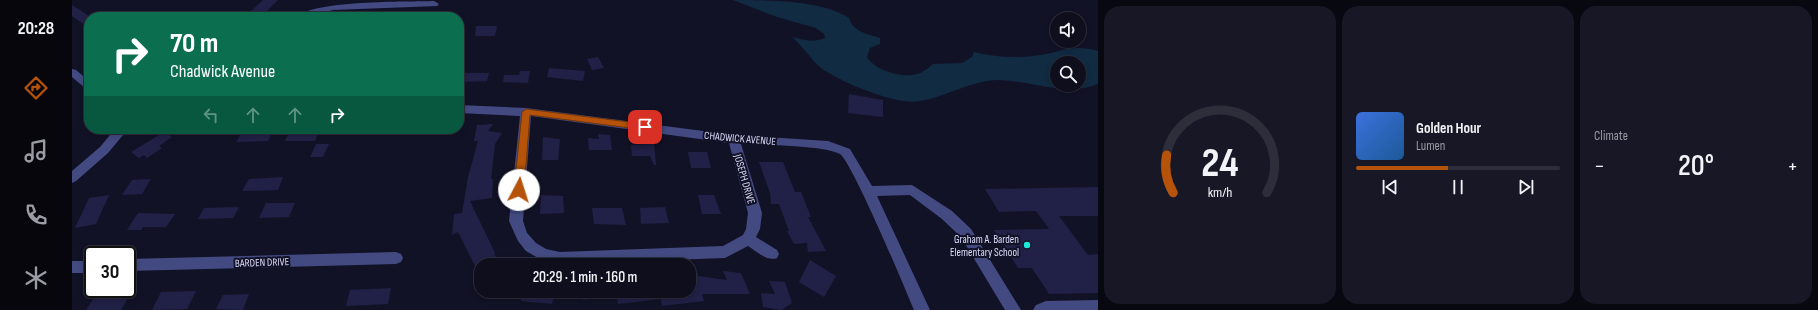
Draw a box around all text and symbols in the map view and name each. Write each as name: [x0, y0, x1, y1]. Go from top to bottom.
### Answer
map controls: [1050, 12, 1086, 92]
button: sound: [1050, 12, 1086, 48]
text: 20:28: [18, 18, 54, 39]
text: 70 m: [170, 27, 218, 60]
icon: right: [104, 28, 156, 80]
button: search: [1050, 56, 1086, 92]
text: Chadwick Avenue: [170, 61, 275, 82]
icon: directions: [22, 74, 50, 102]
icon: left: [200, 104, 222, 126]
icon: ahead: [242, 104, 264, 126]
icon: ahead: [284, 104, 306, 126]
icon: right: [326, 104, 348, 126]
pin: [628, 110, 662, 144]
icon: arrive: [634, 116, 656, 138]
text: Golden Hour: [1416, 119, 1481, 138]
text: Climate: [1594, 128, 1628, 144]
street label: CHADWICK AVENUE: [704, 129, 776, 148]
icon: music: [22, 137, 50, 165]
text: Lumen: [1416, 138, 1445, 154]
text: 24: [1201, 139, 1239, 188]
text: 20°: [1678, 148, 1714, 184]
street label: JOSEPH DRIVE: [731, 152, 758, 205]
text: −: [1594, 153, 1605, 180]
text: +: [1787, 153, 1798, 180]
position arrow: [498, 169, 540, 211]
icon: previous: [1379, 176, 1401, 198]
icon: pause: [1447, 176, 1469, 198]
icon: next: [1515, 176, 1537, 198]
text: km/h: [1208, 184, 1232, 201]
icon: phone: [22, 201, 50, 229]
place label: Graham A. Barden Elementary School: [950, 233, 1019, 259]
marker: Graham A. Barden Elementary School: [1022, 240, 1032, 250]
speed limit sign: 30: [84, 246, 136, 298]
street label: BARDEN DRIVE: [235, 255, 289, 270]
icon: climate: [22, 264, 50, 292]
text: 20:29 · 1 min · 160 m: [533, 268, 637, 287]

